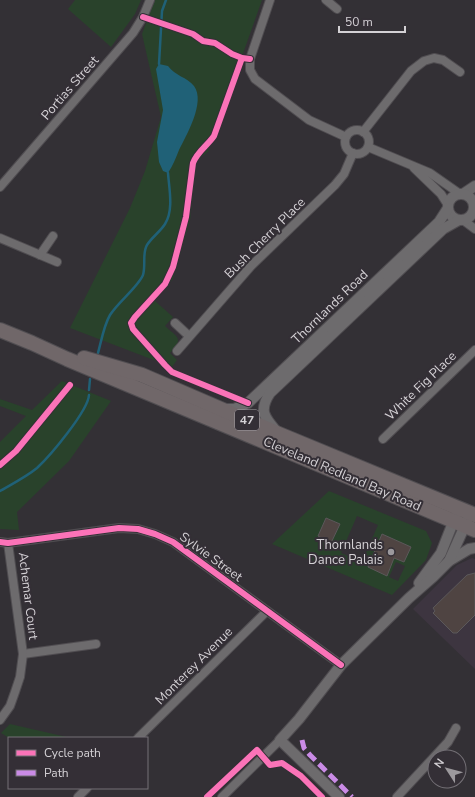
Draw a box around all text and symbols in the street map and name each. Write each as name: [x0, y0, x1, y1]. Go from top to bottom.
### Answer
scale bar: [339, 8, 405, 34]
text: 50 m: [345, 14, 373, 30]
street label: Portias Street: [37, 52, 103, 124]
street label: Bush Cherry Place: [221, 194, 309, 282]
street label: Thornlands Road: [288, 266, 372, 348]
street label: White Fig Place: [382, 347, 461, 425]
road number: 47: [235, 410, 259, 430]
street label: Cleveland Redland Bay Road: [260, 433, 424, 515]
street label: Sylvie Street: [176, 528, 246, 586]
place label: Thornlands Dance Palais: [308, 536, 383, 569]
marker: Thornlands Dance Palais: [386, 547, 396, 557]
street label: Achemar Court: [14, 551, 42, 641]
street label: Monterey Avenue: [151, 623, 237, 709]
legend: [8, 737, 148, 789]
text: Cycle path: [44, 745, 101, 761]
north arrow: [427, 749, 467, 789]
text: N: [431, 756, 448, 771]
text: Path: [44, 765, 69, 781]

